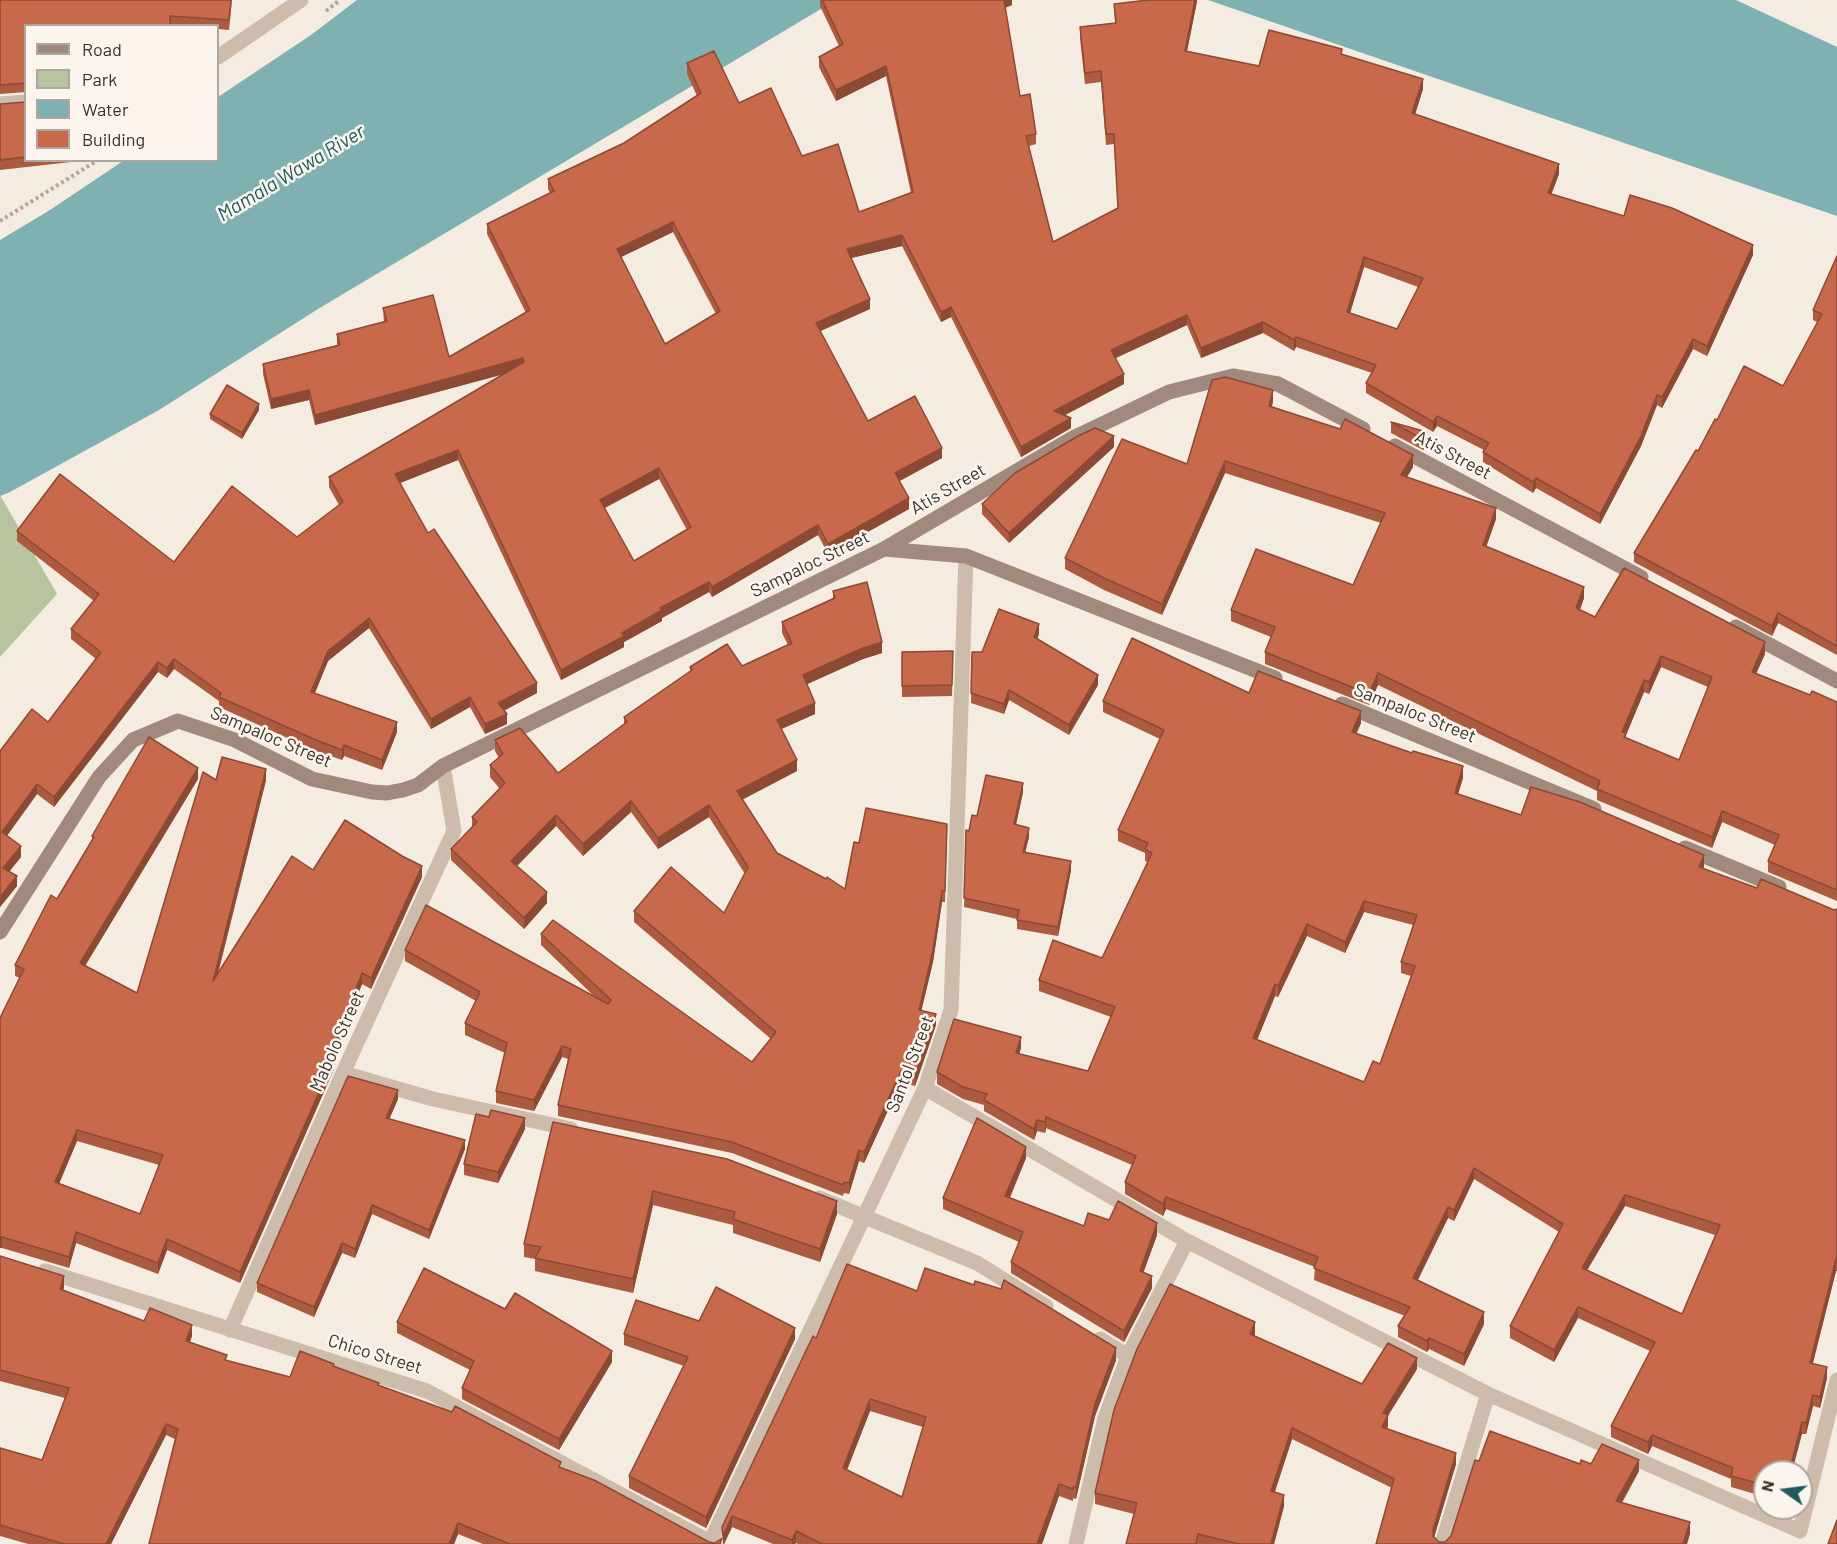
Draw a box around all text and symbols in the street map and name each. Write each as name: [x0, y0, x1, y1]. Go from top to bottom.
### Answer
legend: [24, 24, 219, 162]
text: Road: [82, 38, 122, 60]
text: Park: [82, 68, 117, 90]
text: Water: [82, 98, 129, 120]
water label: Mamala Wawa River: [213, 119, 369, 227]
text: Building: [82, 128, 145, 150]
street label: Atis Street: [1411, 426, 1495, 484]
street label: Atis Street: [907, 459, 989, 519]
street label: Sampaloc Street: [747, 526, 873, 602]
street label: Sampaloc Street: [1351, 679, 1479, 747]
street label: Sampaloc Street: [207, 702, 335, 772]
street label: Mabolo Street: [305, 987, 369, 1095]
street label: Santol Street: [882, 1012, 938, 1116]
street label: Chico Street: [325, 1329, 425, 1379]
north arrow: [1753, 1460, 1813, 1520]
text: N: [1756, 1479, 1777, 1493]

